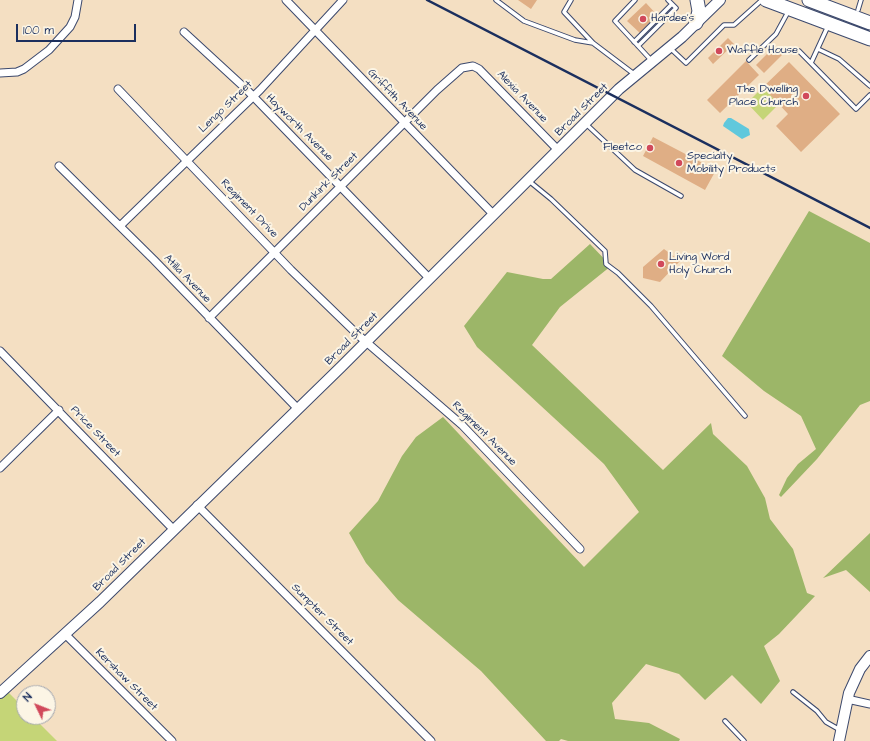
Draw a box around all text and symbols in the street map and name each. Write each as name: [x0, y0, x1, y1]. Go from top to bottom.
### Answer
place label: Hardee's: [651, 12, 694, 26]
marker: Hardee's: [638, 14, 648, 24]
scale bar: [18, 16, 138, 42]
text: 100 m: [23, 22, 54, 39]
place label: Waffle House: [727, 44, 798, 58]
marker: Waffle House: [714, 46, 724, 56]
street label: Griffith Avenue: [364, 67, 430, 133]
street label: Alexia Avenue: [494, 68, 550, 126]
street label: Lengo Street: [197, 78, 255, 136]
street label: Broad Street: [553, 81, 611, 139]
place label: The Dwelling Place Church: [729, 83, 798, 109]
marker: The Dwelling Place Church: [801, 91, 811, 101]
street label: Hayworth Avenue: [263, 92, 335, 164]
place label: Fleetco: [603, 141, 642, 155]
marker: Fleetco: [645, 143, 655, 153]
street label: Dunkirk Street: [297, 150, 361, 214]
place label: Specialty Mobility Products: [687, 150, 776, 176]
marker: Specialty Mobility Products: [674, 158, 684, 168]
street label: Regiment Drive: [218, 177, 280, 241]
place label: Living Word Holy Church: [669, 251, 731, 277]
street label: Atilla Avenue: [161, 252, 213, 306]
marker: Living Word Holy Church: [656, 259, 666, 269]
street label: Broad Street: [323, 310, 381, 368]
street label: Regiment Avenue: [449, 399, 519, 469]
street label: Price Street: [67, 404, 123, 460]
street label: Broad Street: [91, 536, 149, 594]
street label: Sumpter Street: [288, 581, 356, 649]
street label: Kershaw Street: [92, 646, 160, 714]
north arrow: [16, 685, 56, 725]
text: N: [20, 690, 35, 705]

